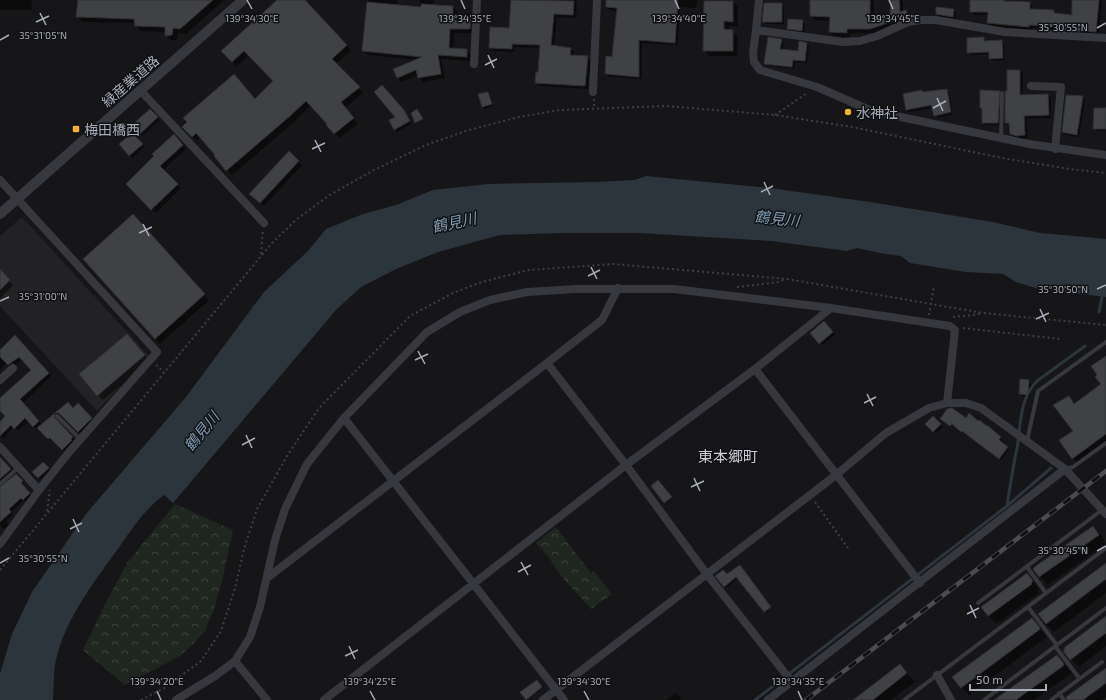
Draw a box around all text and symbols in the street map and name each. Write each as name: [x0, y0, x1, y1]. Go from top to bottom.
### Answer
text: 139°34'30"E: [225, 12, 279, 24]
text: 139°34'35"E: [439, 12, 492, 24]
text: 139°34'40"E: [652, 12, 706, 24]
text: 139°34'45"E: [866, 12, 920, 24]
text: 35°30'55"N: [1038, 21, 1088, 33]
text: 35°31'05"N: [19, 29, 67, 41]
street label: 緑産業道路: [98, 52, 162, 110]
place label: 水神社: [856, 104, 898, 121]
marker: 水神社: [843, 107, 853, 117]
place label: 梅田橋西: [84, 121, 140, 138]
marker: 梅田橋西: [71, 124, 81, 134]
water label: 鶴見川: [754, 207, 802, 230]
water label: 鶴見川: [430, 208, 480, 235]
text: 35°30'50"N: [1038, 283, 1088, 295]
text: 35°31'00"N: [19, 290, 67, 302]
water label: 鶴見川: [180, 406, 223, 454]
district label: 東本郷町: [698, 447, 758, 465]
text: 35°30'45"N: [1038, 544, 1088, 556]
text: 35°30'55"N: [18, 552, 68, 564]
scale bar: [970, 666, 1046, 692]
text: 50 m: [976, 672, 1003, 686]
text: 139°34'20"E: [130, 675, 184, 687]
text: 139°34'25"E: [344, 675, 397, 687]
text: 139°34'30"E: [557, 675, 611, 687]
text: 139°34'35"E: [772, 675, 825, 687]

